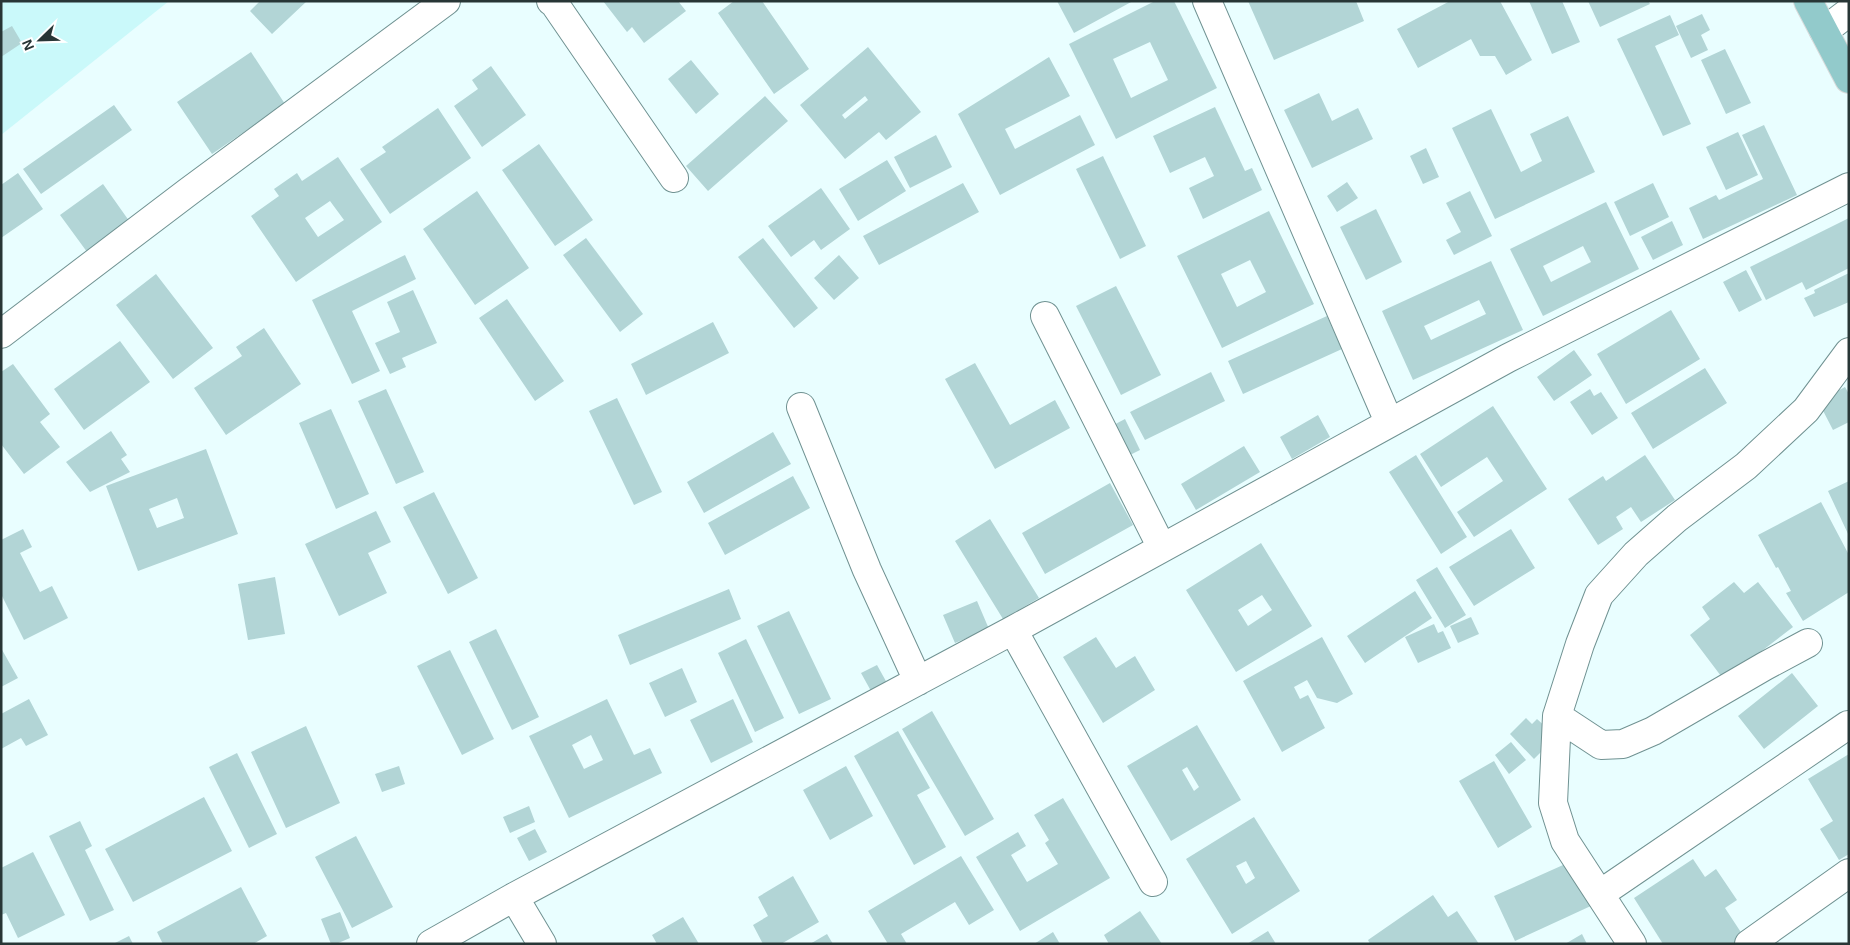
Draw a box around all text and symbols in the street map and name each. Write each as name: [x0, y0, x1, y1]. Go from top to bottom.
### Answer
north arrow: [15, 15, 65, 65]
text: N: [19, 37, 37, 53]

